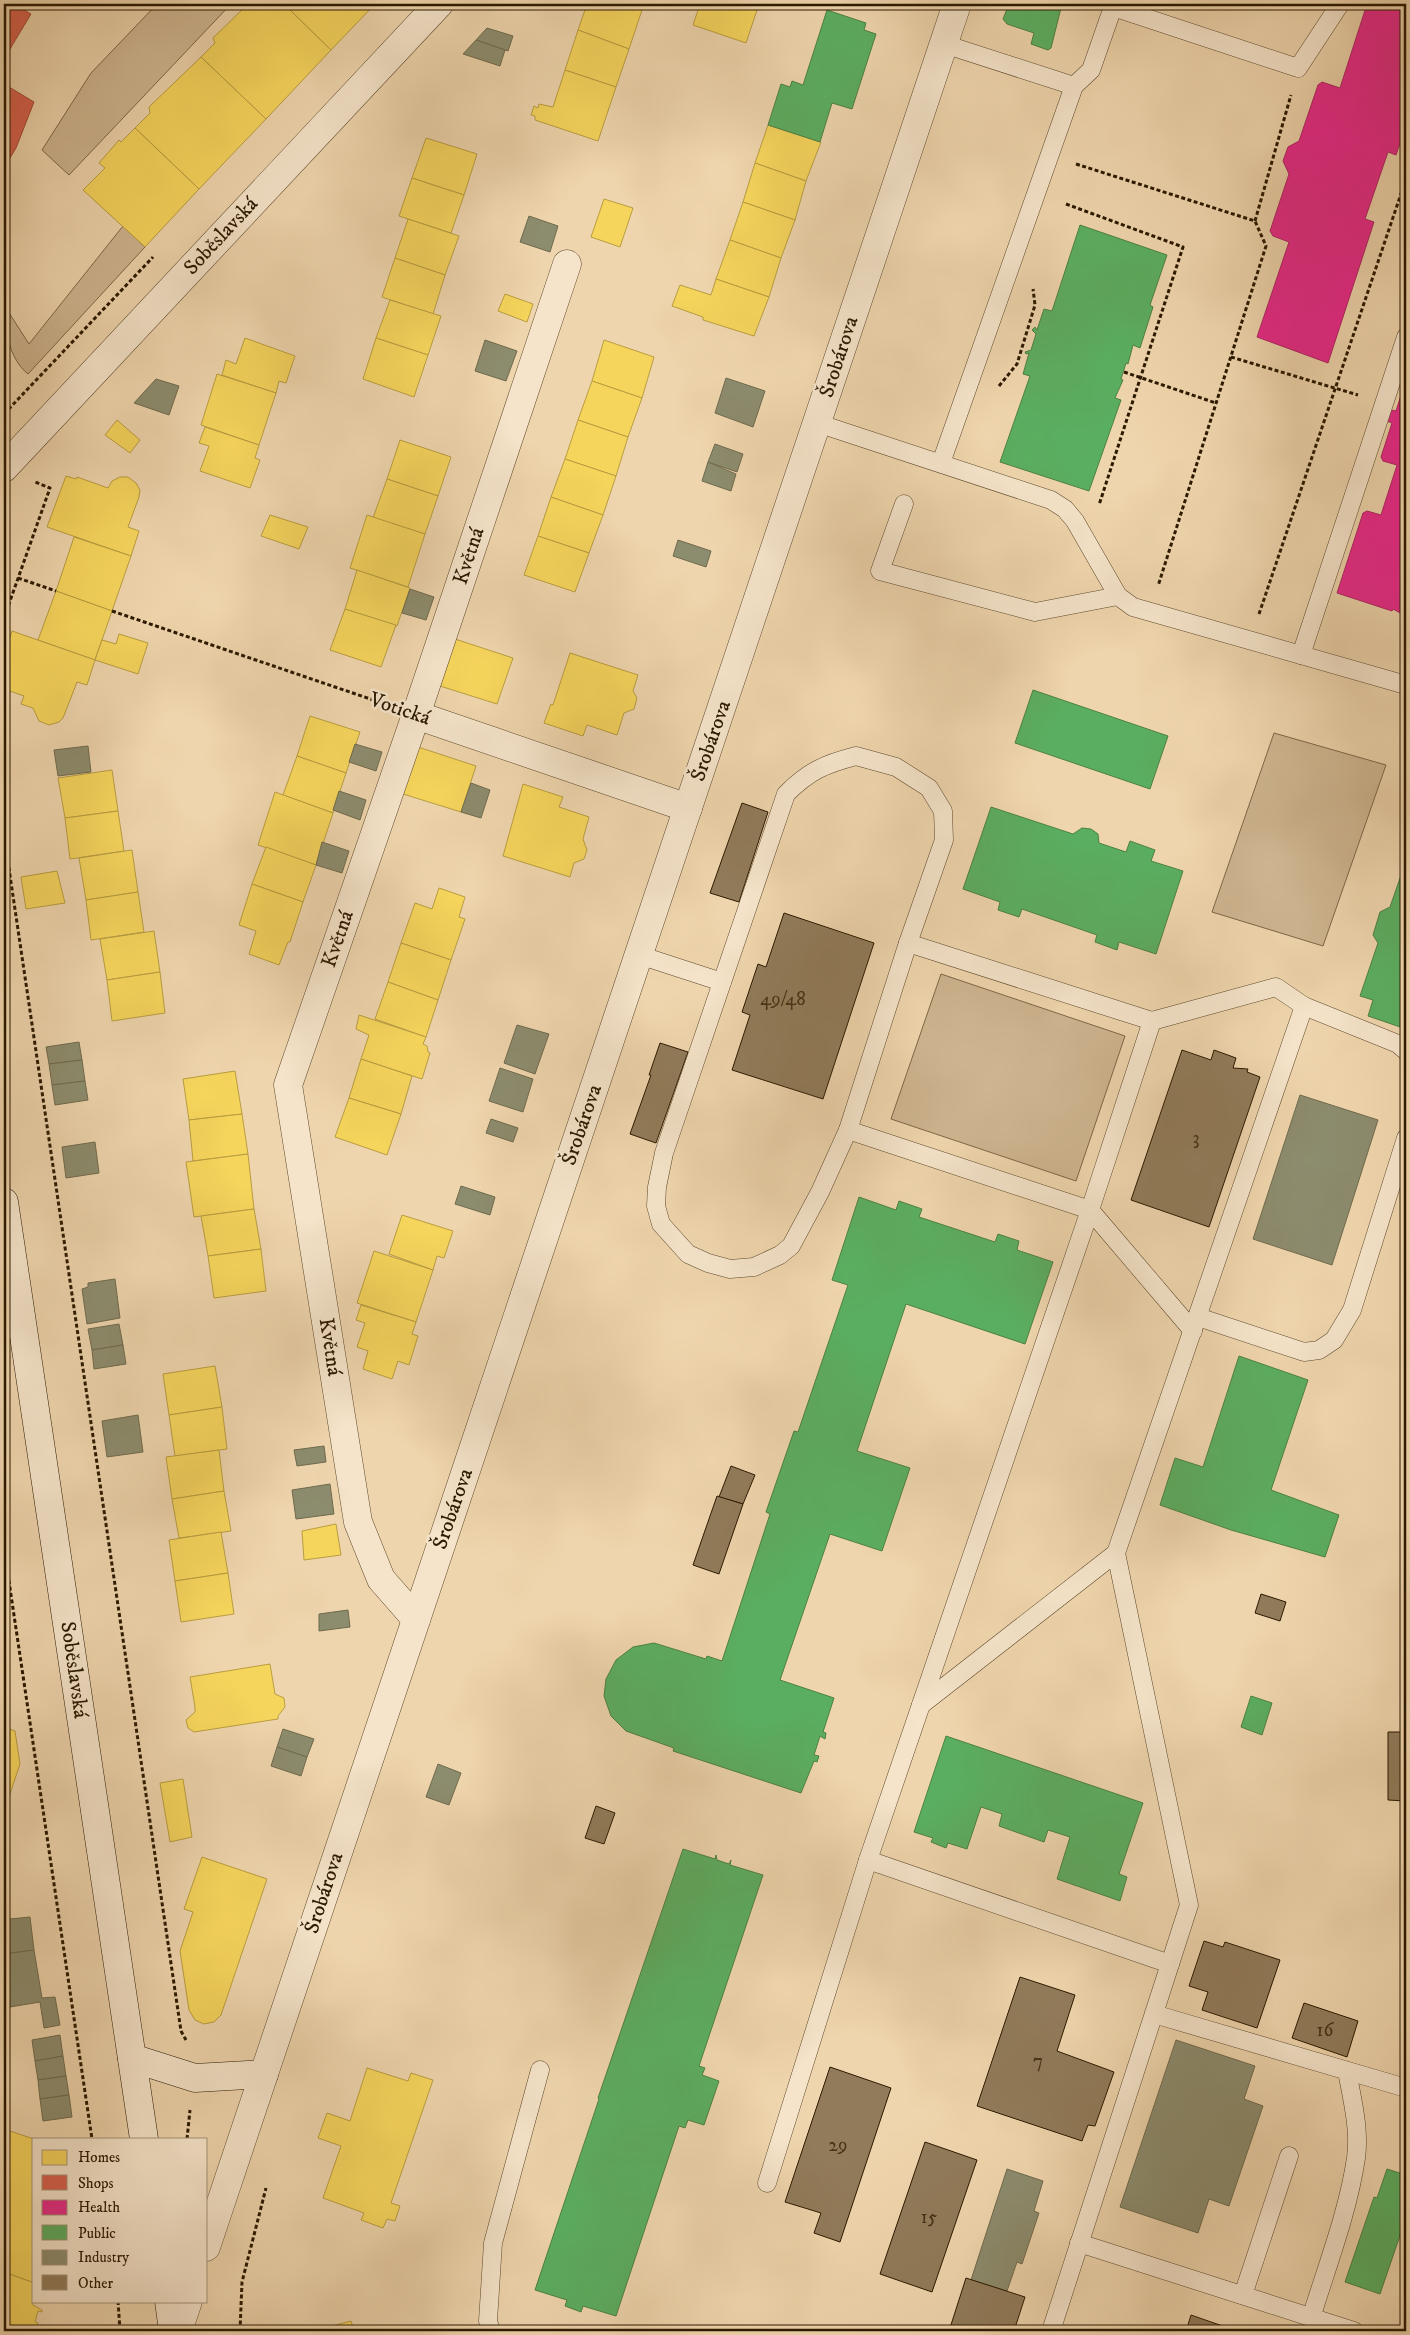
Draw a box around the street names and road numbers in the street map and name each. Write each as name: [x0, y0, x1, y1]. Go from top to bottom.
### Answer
street label: Soběslavská: [178, 191, 264, 281]
street label: Šrobárova: [812, 312, 864, 401]
street label: Květná: [448, 524, 490, 588]
street label: Votická: [365, 686, 434, 732]
street label: Šrobárova: [683, 696, 737, 785]
street label: Květná: [316, 907, 360, 971]
street label: Šrobárova: [554, 1080, 608, 1169]
street label: Květná: [313, 1316, 347, 1378]
street label: Šrobárova: [425, 1464, 479, 1553]
street label: Soběslavská: [54, 1620, 94, 1720]
street label: Šrobárova: [297, 1848, 349, 1937]

